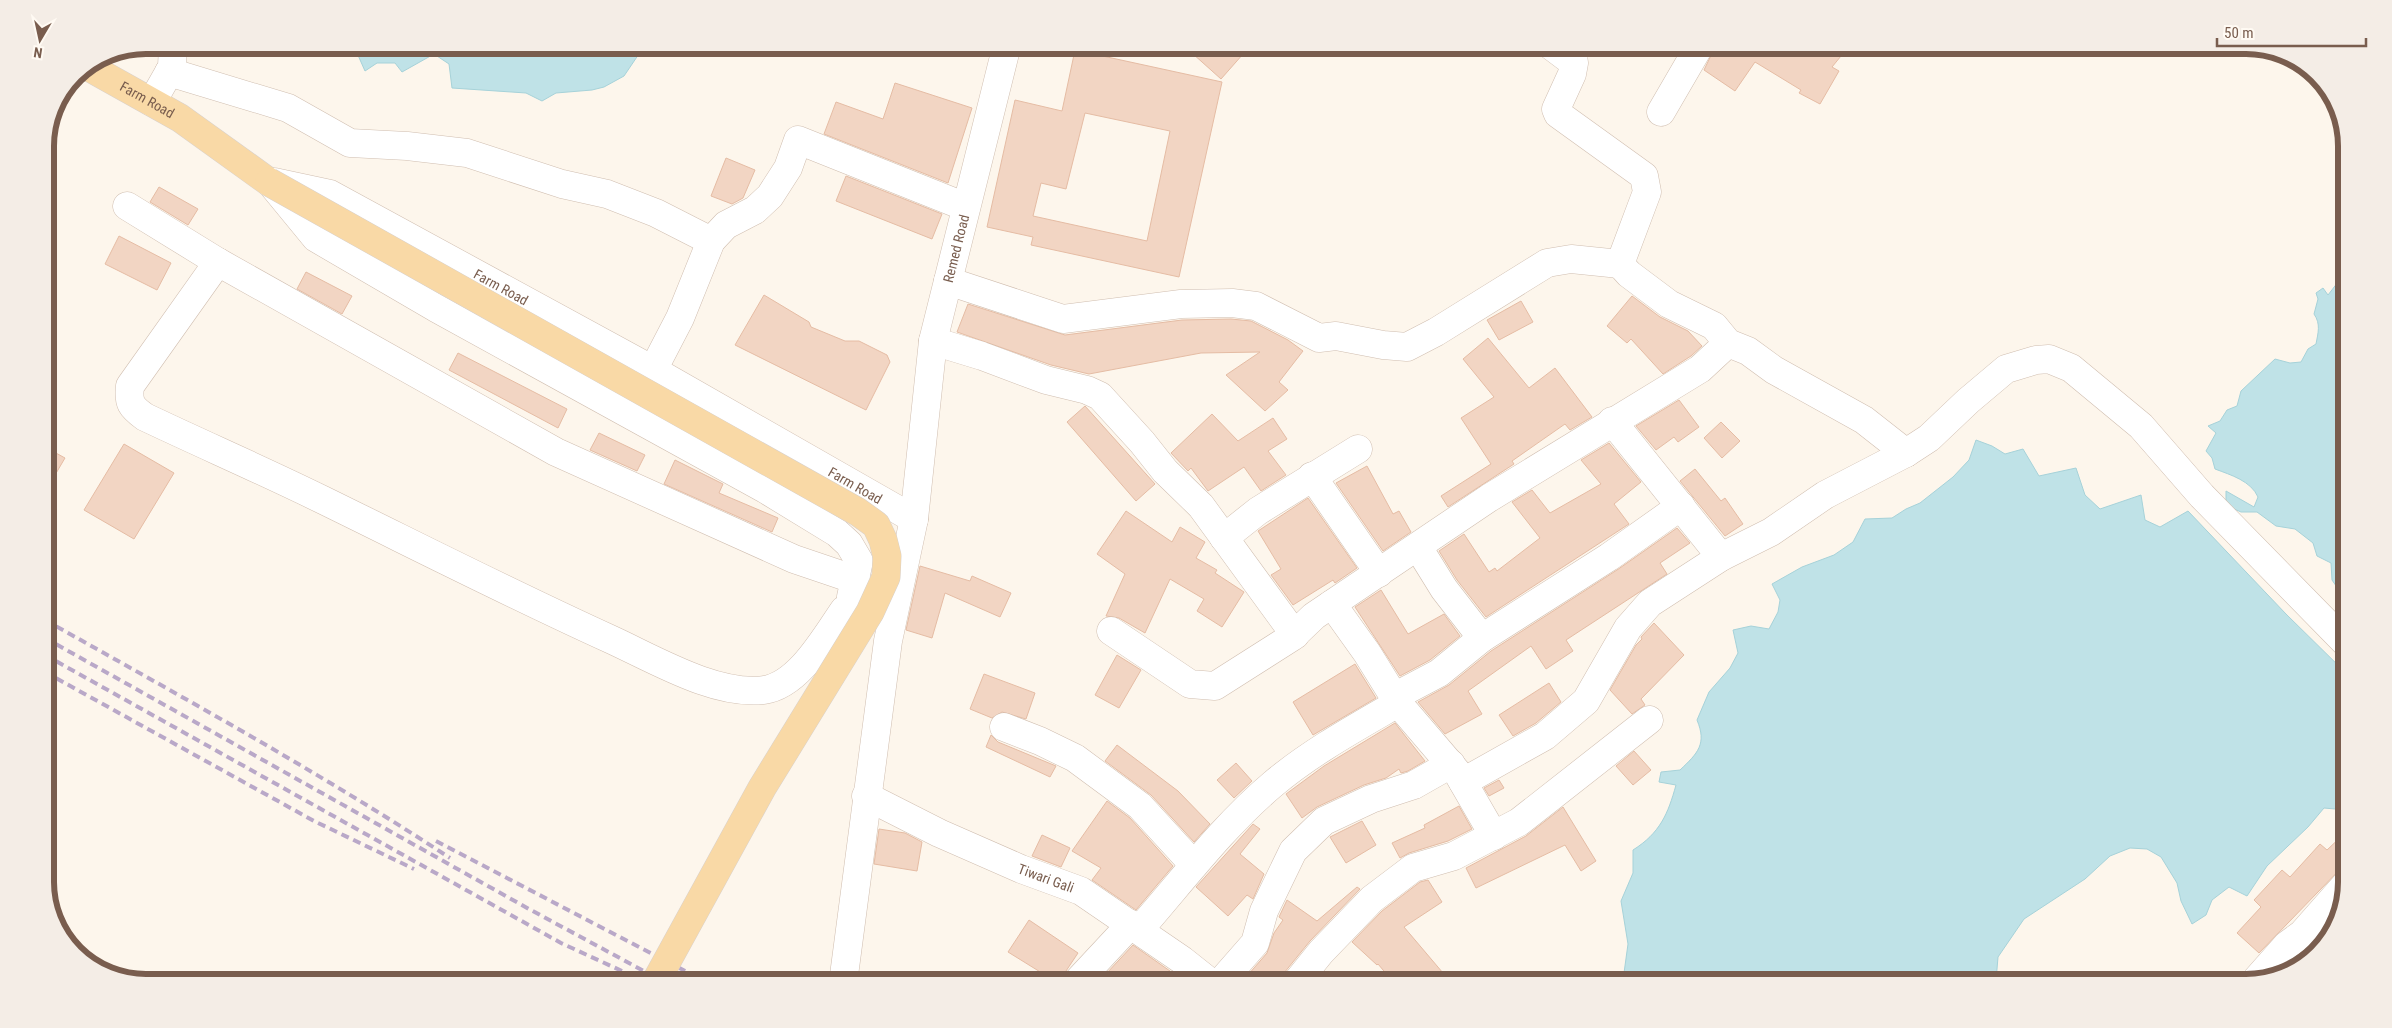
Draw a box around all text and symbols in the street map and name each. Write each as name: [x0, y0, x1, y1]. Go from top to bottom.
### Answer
north arrow: [15, 15, 65, 65]
scale bar: [2217, 15, 2366, 47]
text: 50 m: [2224, 24, 2254, 42]
text: N: [32, 44, 43, 61]
street label: Farm Road: [117, 78, 177, 121]
street label: Remed Road: [940, 213, 972, 284]
street label: Farm Road: [471, 266, 531, 308]
street label: Farm Road: [825, 464, 885, 507]
street label: Tiwari Gali: [1016, 861, 1076, 896]

